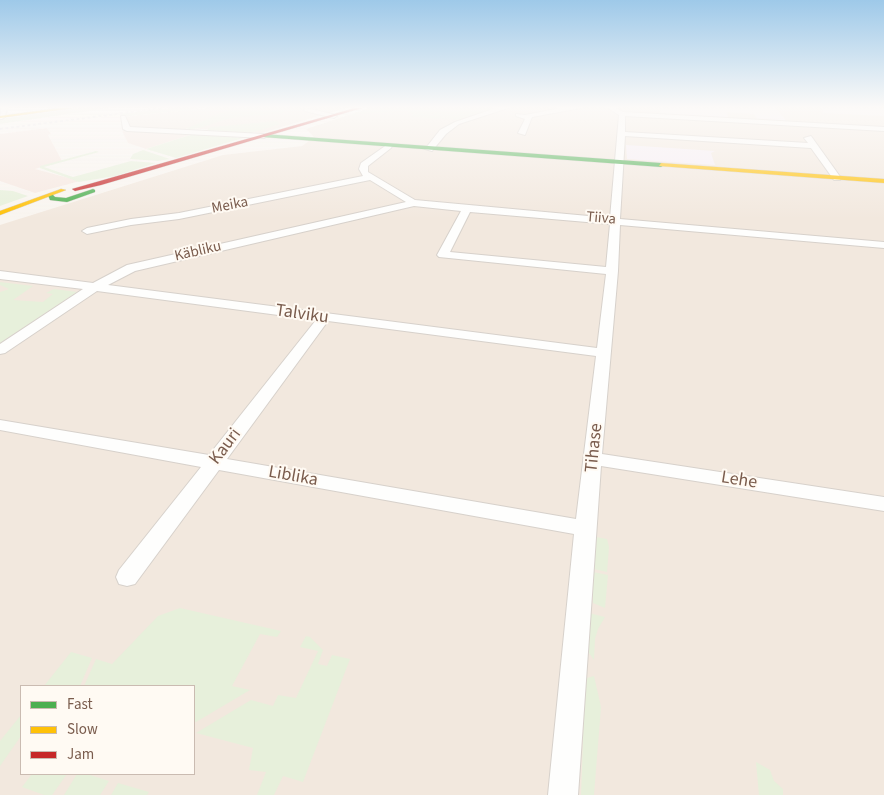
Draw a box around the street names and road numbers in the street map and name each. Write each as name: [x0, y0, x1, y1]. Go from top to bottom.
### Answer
street label: Meika: [210, 194, 250, 218]
street label: Tiiva: [585, 209, 617, 229]
street label: Käbliku: [173, 238, 223, 266]
street label: Talviku: [274, 301, 330, 329]
street label: Tihase: [582, 422, 608, 474]
street label: Kauri: [205, 425, 247, 469]
street label: Liblika: [267, 462, 319, 492]
street label: Lehe: [719, 468, 759, 494]

